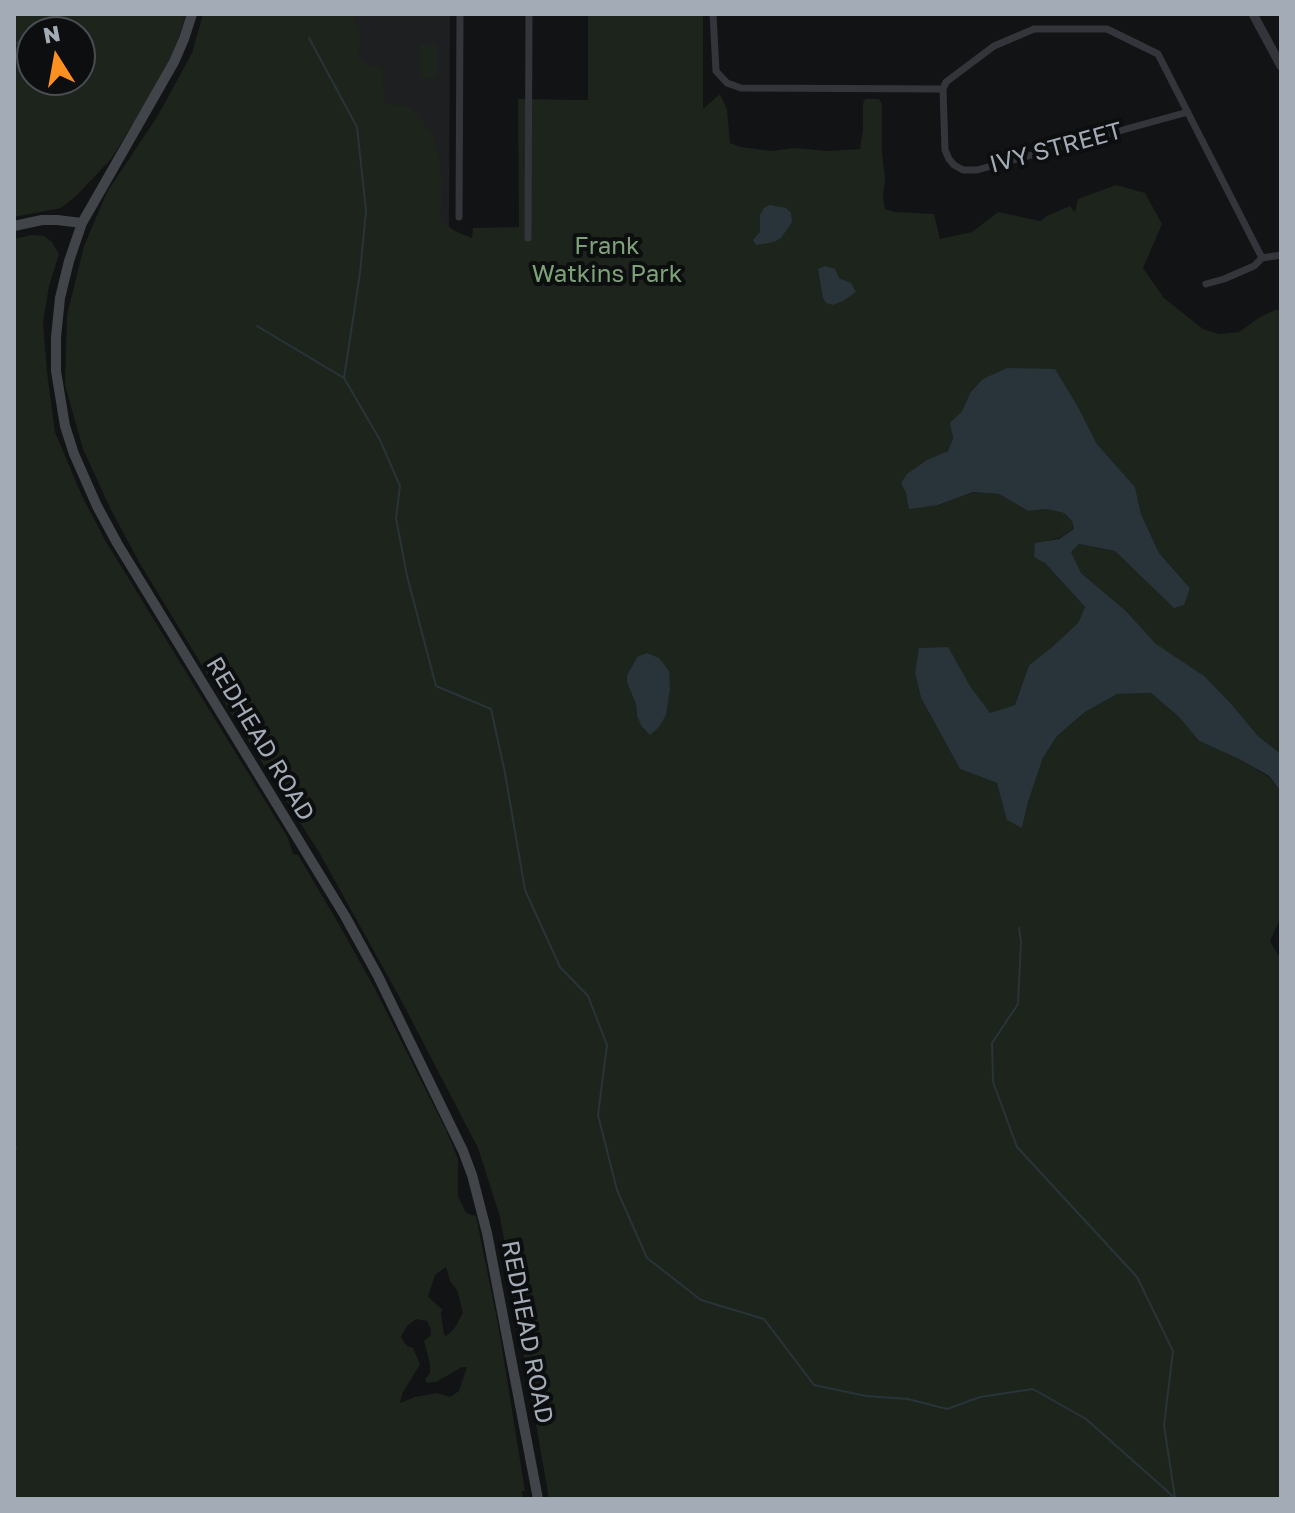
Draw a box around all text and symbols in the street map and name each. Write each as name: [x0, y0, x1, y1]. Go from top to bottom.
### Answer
north arrow: [16, 16, 96, 96]
text: N: [41, 19, 62, 49]
street label: IVY STREET: [987, 116, 1125, 180]
park label: Frank Watkins Park: [532, 232, 682, 288]
street label: REDHEAD ROAD: [200, 652, 320, 826]
street label: REDHEAD ROAD: [495, 1238, 559, 1426]

